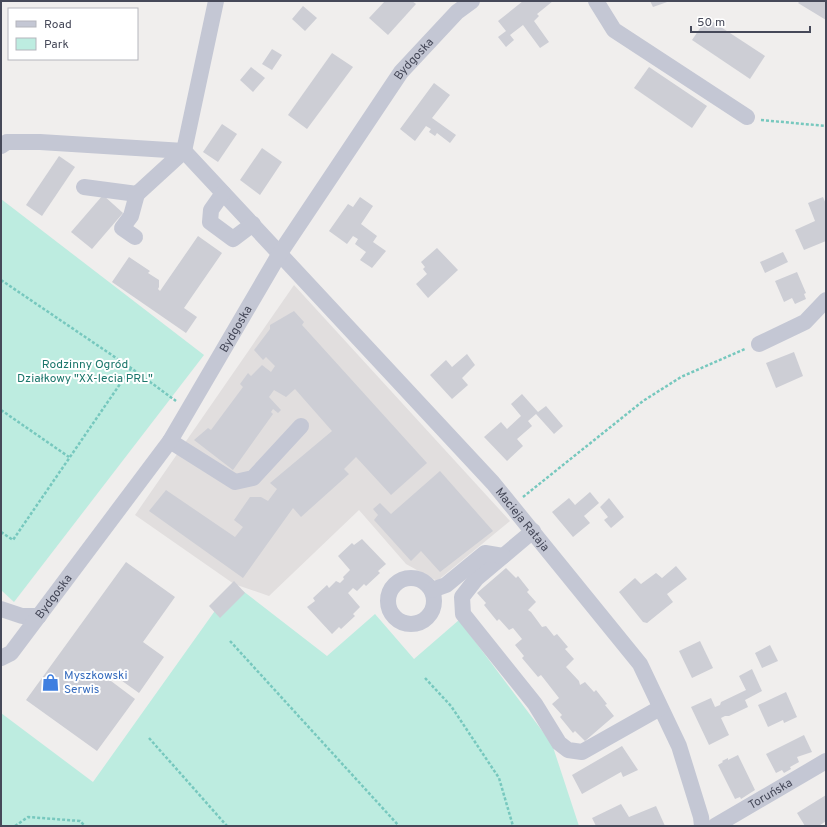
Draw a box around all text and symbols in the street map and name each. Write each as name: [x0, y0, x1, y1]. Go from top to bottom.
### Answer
legend: [8, 8, 138, 60]
scale bar: [691, 8, 810, 34]
text: 50 m: [697, 15, 725, 31]
text: Road: [44, 17, 72, 33]
street label: Bydgoska: [391, 35, 438, 83]
text: Park: [44, 37, 69, 53]
street label: Bydgoska: [216, 303, 256, 356]
park label: Rodzinny Ogród Działkowy "XX-lecia PRL": [17, 357, 153, 387]
street label: Macieja Rataja: [491, 485, 553, 555]
street label: Bydgoska: [32, 571, 76, 623]
place label: Myszkowski Serwis: [64, 668, 127, 698]
shop icon: Myszkowski Serwis: [41, 672, 61, 692]
street label: Toruńska: [746, 775, 796, 814]

